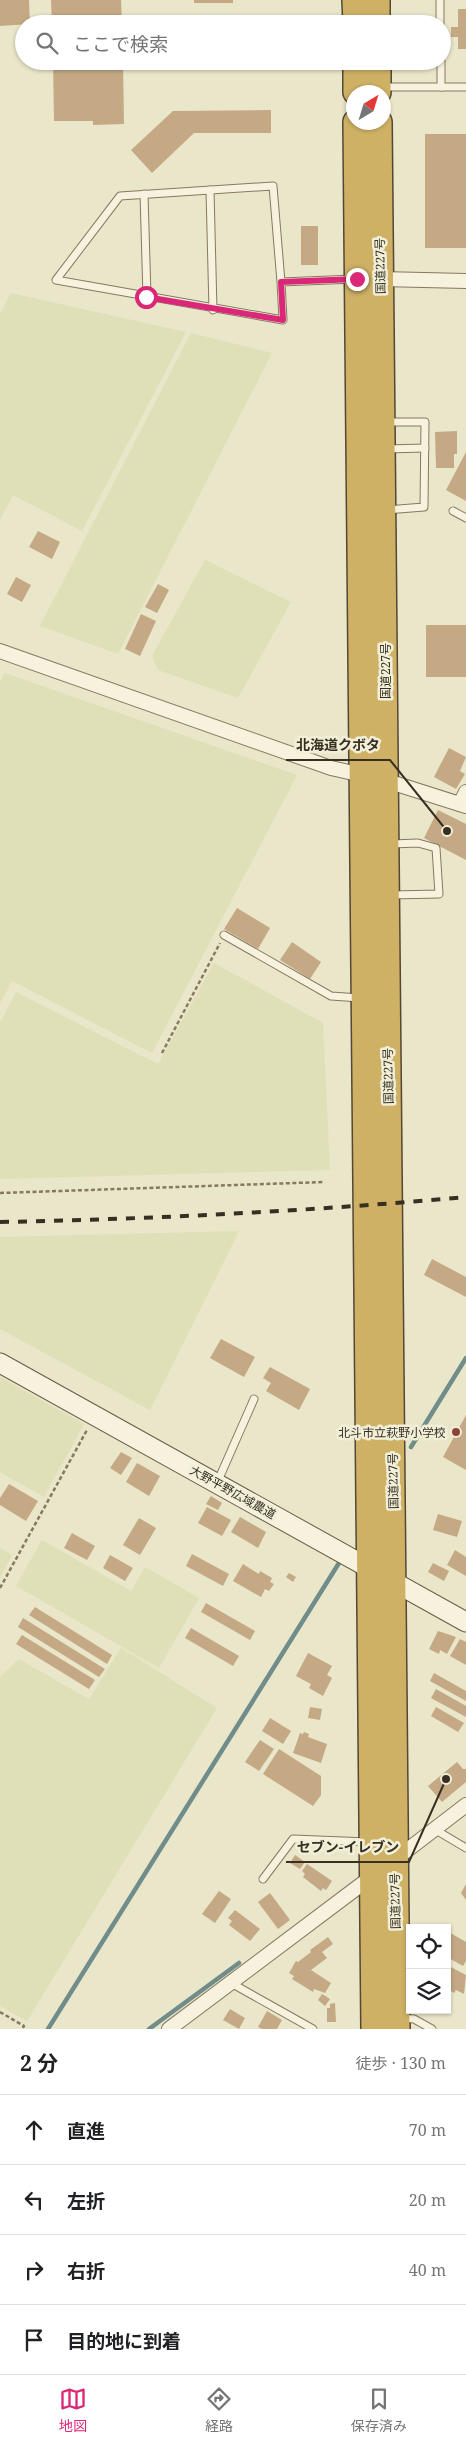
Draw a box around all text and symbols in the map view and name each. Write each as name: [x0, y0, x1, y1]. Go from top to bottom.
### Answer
search box: [15, 15, 451, 70]
icon: search: [33, 29, 61, 57]
text: ここで検索: [73, 31, 168, 57]
north arrow: [346, 85, 391, 130]
street label: 国道227号: [371, 238, 389, 294]
route end: [346, 268, 369, 291]
route start: [135, 286, 158, 309]
street label: 国道227号: [377, 643, 394, 699]
callout: 北海道クボタ: [286, 731, 390, 760]
text: 北海道クボタ: [296, 735, 380, 754]
street label: 国道227号: [379, 1048, 397, 1104]
place label: 北斗市立萩野小学校: [338, 1424, 446, 1441]
marker: 北斗市立萩野小学校: [450, 1426, 462, 1438]
street label: 国道227号: [384, 1453, 402, 1509]
street label: 大野平野広域農道: [187, 1461, 279, 1523]
callout: セブン-イレブン: [286, 1833, 409, 1862]
text: セブン-イレブン: [297, 1837, 399, 1856]
street label: 国道227号: [386, 1873, 404, 1929]
map controls: [406, 1924, 451, 2014]
button: locate: [406, 1924, 451, 1969]
button: layers: [406, 1969, 451, 2014]
text: 2 分: [20, 2049, 58, 2077]
text: 徒歩 · 130 m: [356, 2052, 446, 2074]
icon: ahead: [20, 2116, 48, 2144]
text: 直進: [67, 2118, 105, 2144]
text: 70 m: [409, 2119, 446, 2141]
icon: left: [20, 2186, 48, 2214]
text: 左折: [67, 2188, 105, 2214]
text: 20 m: [409, 2189, 446, 2211]
icon: right: [20, 2256, 48, 2284]
text: 右折: [67, 2258, 105, 2284]
text: 40 m: [409, 2259, 446, 2281]
icon: arrive: [20, 2326, 48, 2354]
text: 目的地に到着: [67, 2328, 181, 2354]
tab: 地図: [59, 2385, 87, 2435]
tab: 経路: [205, 2385, 233, 2435]
tab: 保存済み: [351, 2385, 407, 2435]

